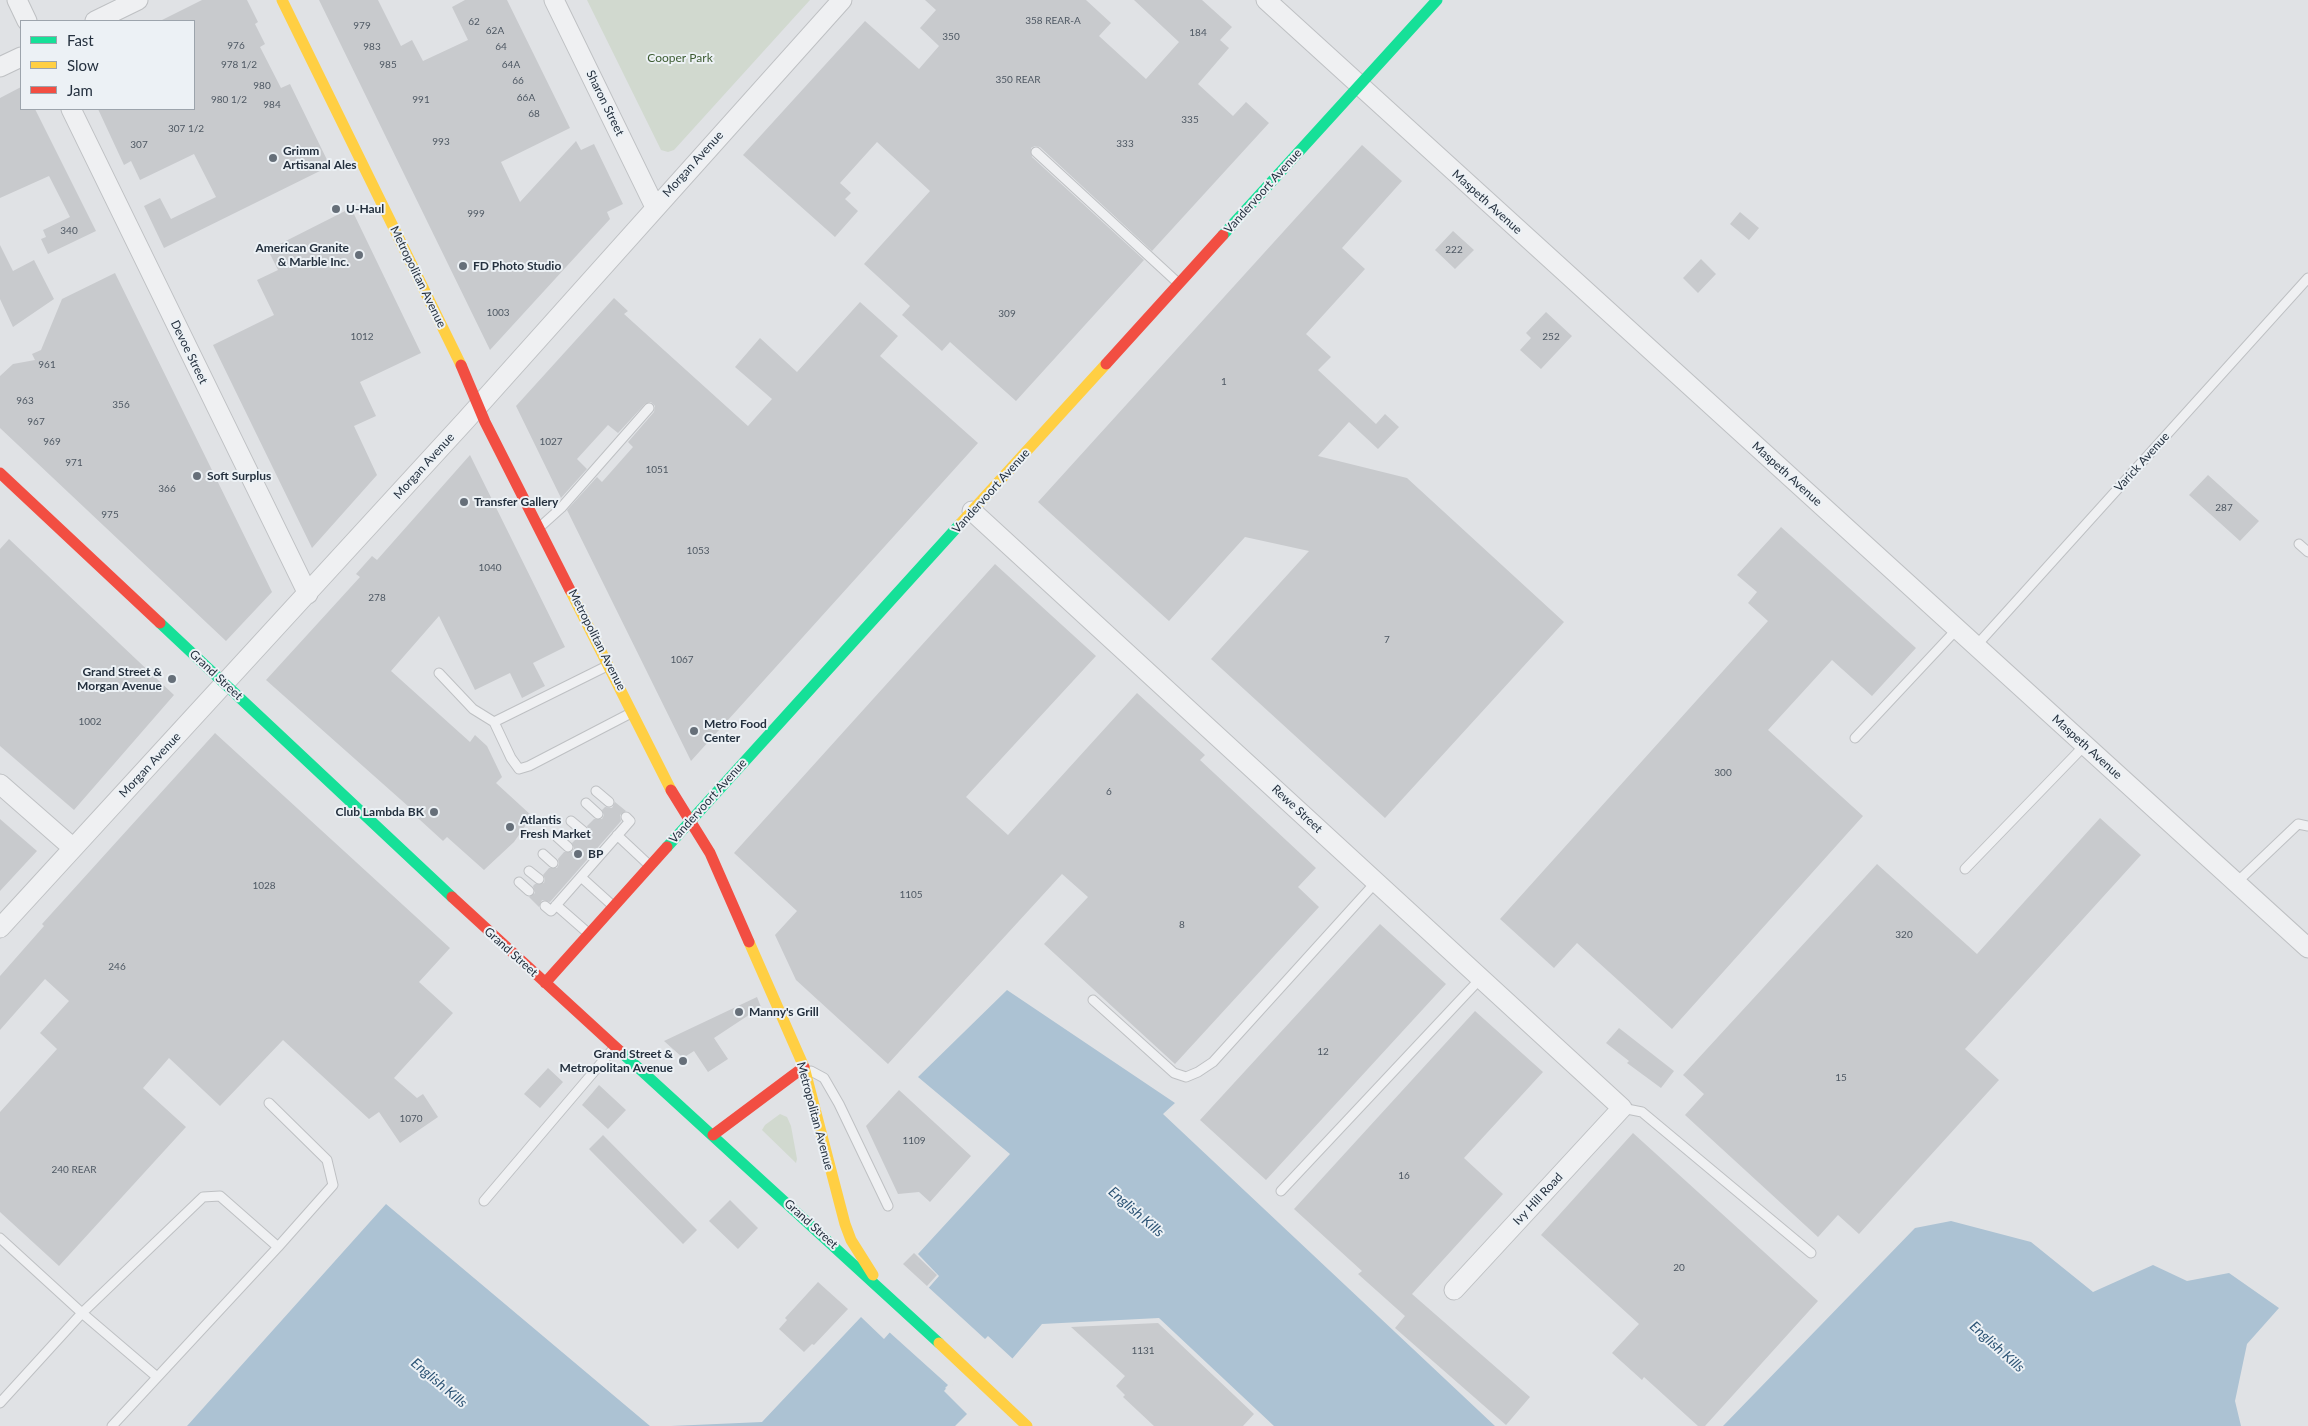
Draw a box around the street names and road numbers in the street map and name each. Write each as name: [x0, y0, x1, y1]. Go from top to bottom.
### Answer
street label: Sharon Street: [583, 68, 627, 138]
street label: Morgan Avenue: [660, 128, 726, 200]
street label: Vandervoort Avenue: [1221, 146, 1305, 236]
street label: Maspeth Avenue: [1449, 167, 1525, 237]
street label: Metropolitan Avenue: [387, 224, 449, 330]
street label: Devoe Street: [167, 318, 211, 386]
street label: Varick Avenue: [2112, 429, 2172, 495]
street label: Morgan Avenue: [391, 430, 457, 502]
street label: Maspeth Avenue: [1749, 439, 1825, 509]
street label: Vandervoort Avenue: [949, 446, 1033, 536]
street label: Metropolitan Avenue: [565, 587, 629, 693]
street label: Grand Street: [187, 647, 245, 703]
street label: Maspeth Avenue: [2049, 712, 2125, 782]
street label: Morgan Avenue: [116, 729, 184, 801]
street label: Vandervoort Avenue: [666, 756, 750, 846]
street label: Rewe Street: [1269, 782, 1325, 836]
street label: Grand Street: [481, 924, 541, 980]
street label: Metropolitan Avenue: [794, 1060, 836, 1172]
street label: Ivy Hill Road: [1510, 1170, 1566, 1228]
street label: Grand Street: [781, 1196, 841, 1252]

